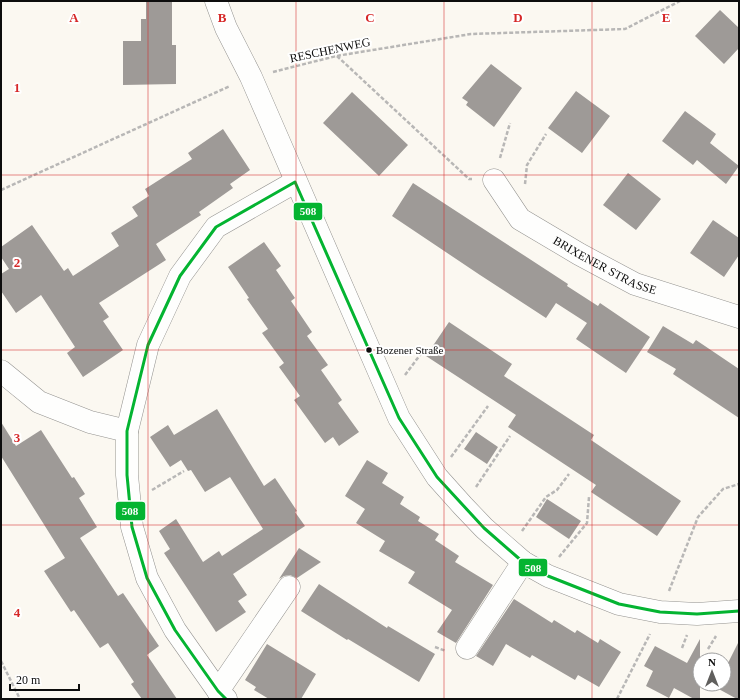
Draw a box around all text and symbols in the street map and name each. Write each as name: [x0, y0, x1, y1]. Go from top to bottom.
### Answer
text: A: [69, 10, 79, 25]
text: B: [218, 10, 227, 25]
text: C: [365, 10, 375, 25]
text: D: [513, 10, 523, 25]
text: E: [662, 10, 670, 25]
street label: RESCHENWEG: [288, 35, 372, 65]
text: 1: [14, 80, 20, 95]
line badge: 508: [293, 202, 323, 221]
text: 508: [300, 205, 317, 217]
street label: BRIXENER STRASSE: [551, 233, 658, 297]
text: 2: [14, 255, 20, 270]
place label: Bozener Straße: [376, 344, 444, 356]
marker: Bozener Straße: [364, 345, 374, 355]
text: 3: [14, 430, 21, 445]
line badge: 508: [115, 501, 146, 521]
text: 508: [122, 505, 139, 517]
line badge: 508: [518, 558, 548, 577]
text: 508: [525, 562, 542, 574]
text: 4: [14, 605, 21, 620]
north arrow: [692, 652, 732, 692]
text: N: [708, 656, 716, 668]
scale bar: [10, 666, 79, 692]
text: 20 m: [16, 673, 41, 687]

